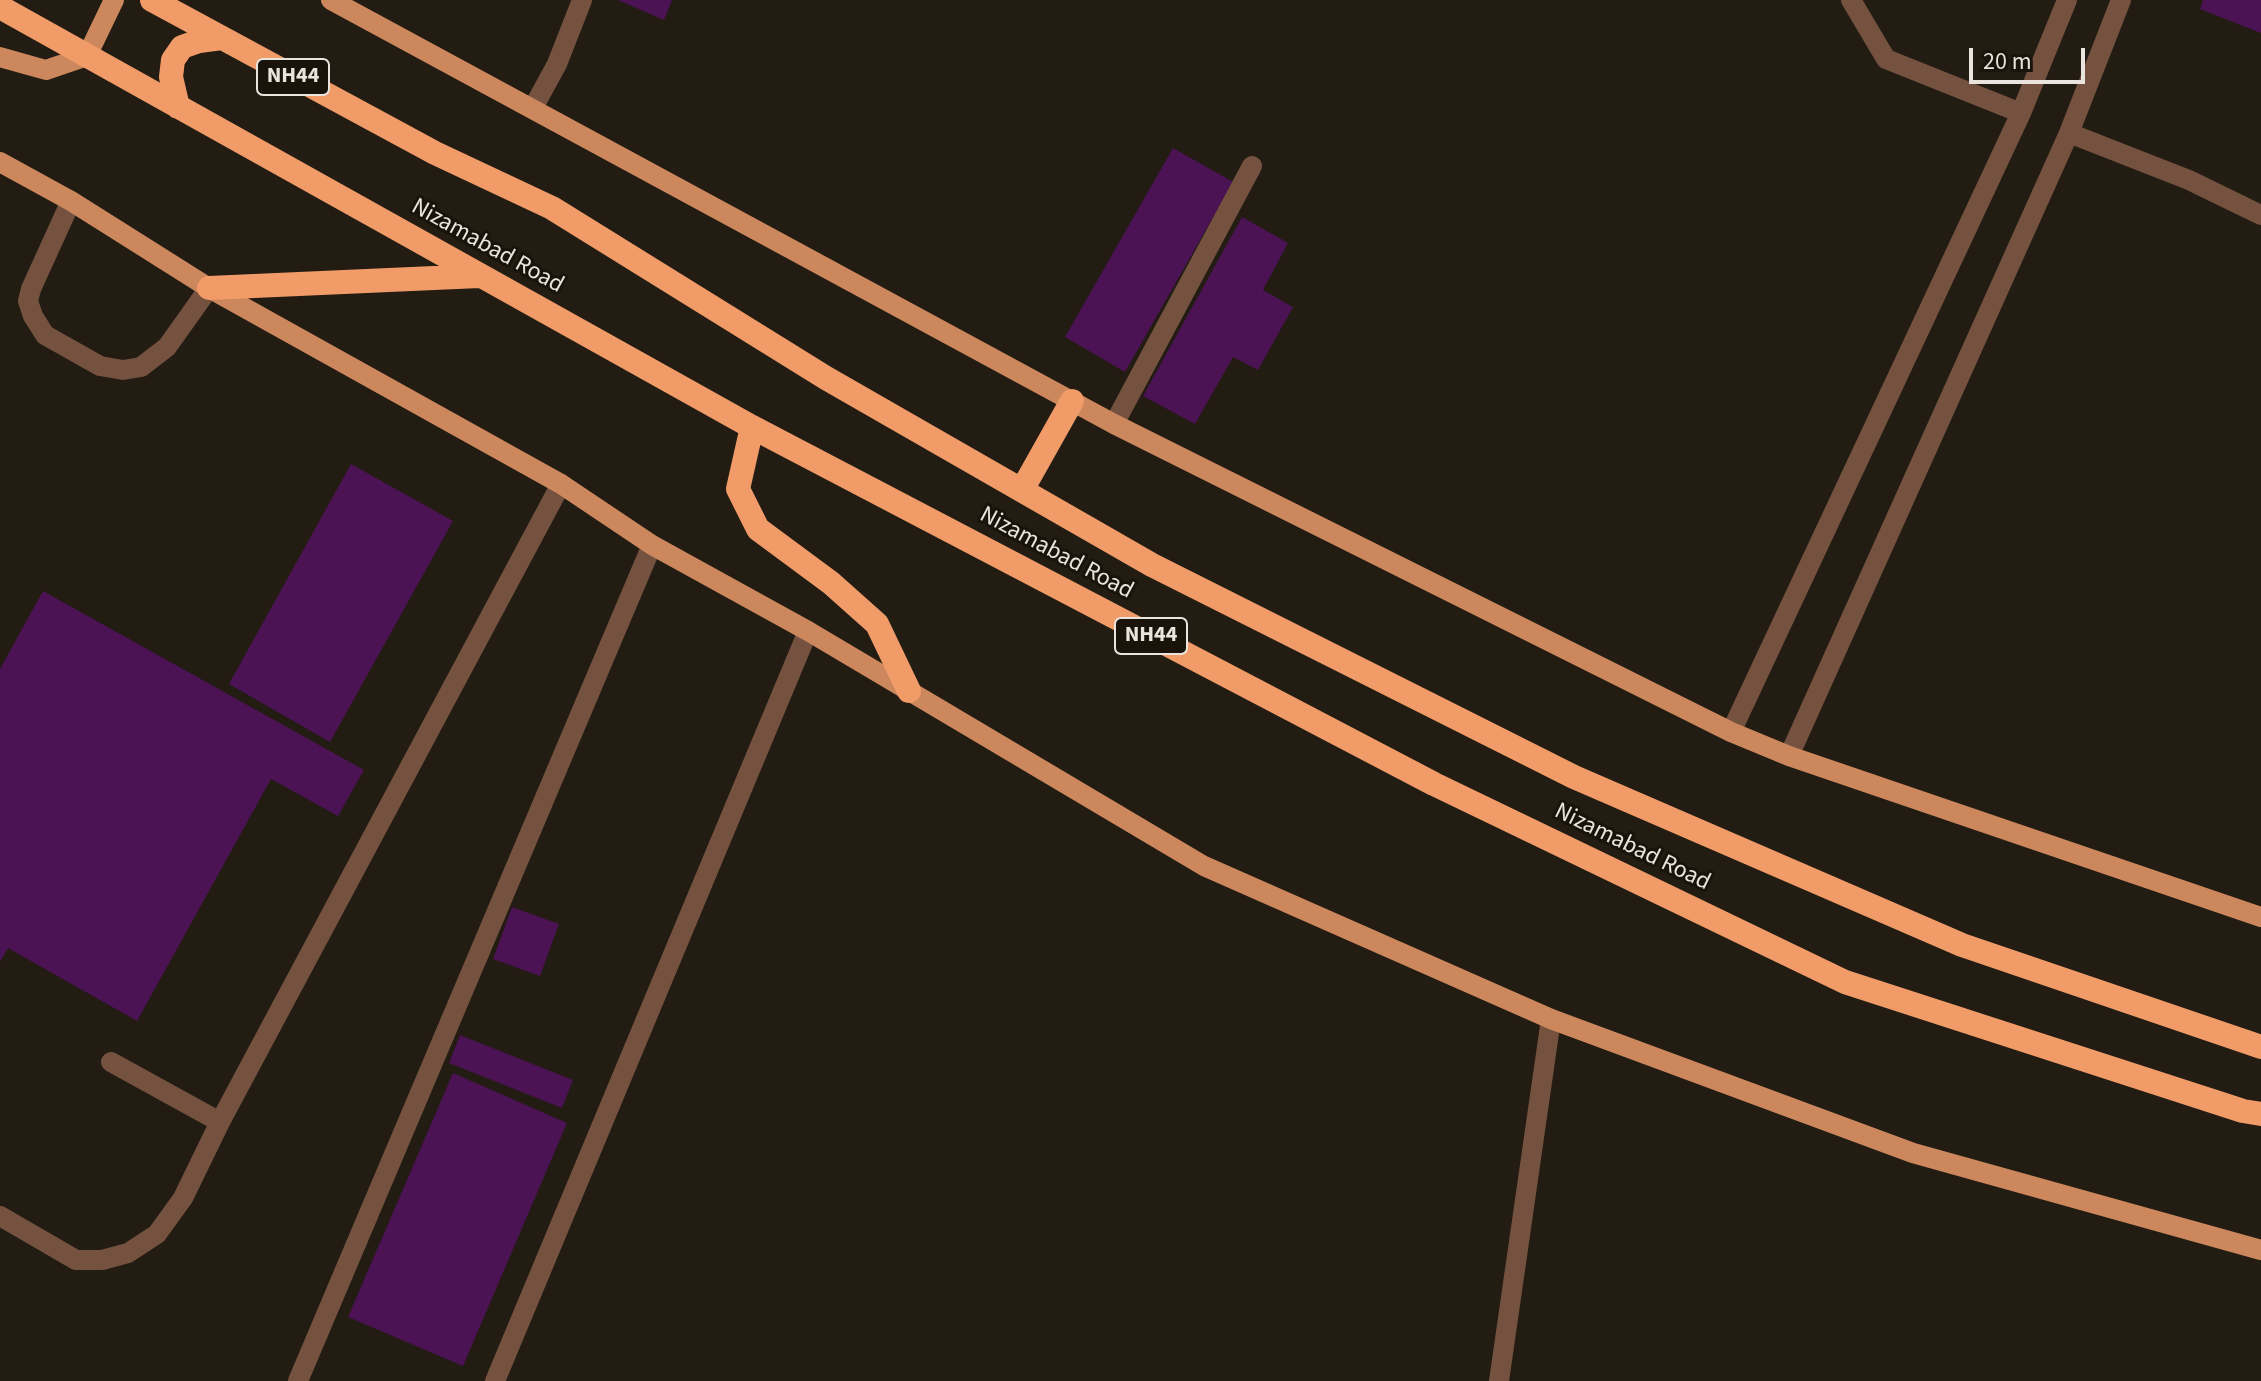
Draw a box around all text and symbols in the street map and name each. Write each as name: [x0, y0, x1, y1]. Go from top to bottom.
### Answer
scale bar: [1973, 32, 2089, 82]
text: 20 m: [1983, 44, 2032, 79]
road number: NH44: [257, 59, 329, 95]
street label: Nizamabad Road: [406, 193, 568, 301]
street label: Nizamabad Road: [974, 501, 1138, 607]
road number: NH44: [1115, 618, 1187, 654]
street label: Nizamabad Road: [1549, 798, 1715, 898]

